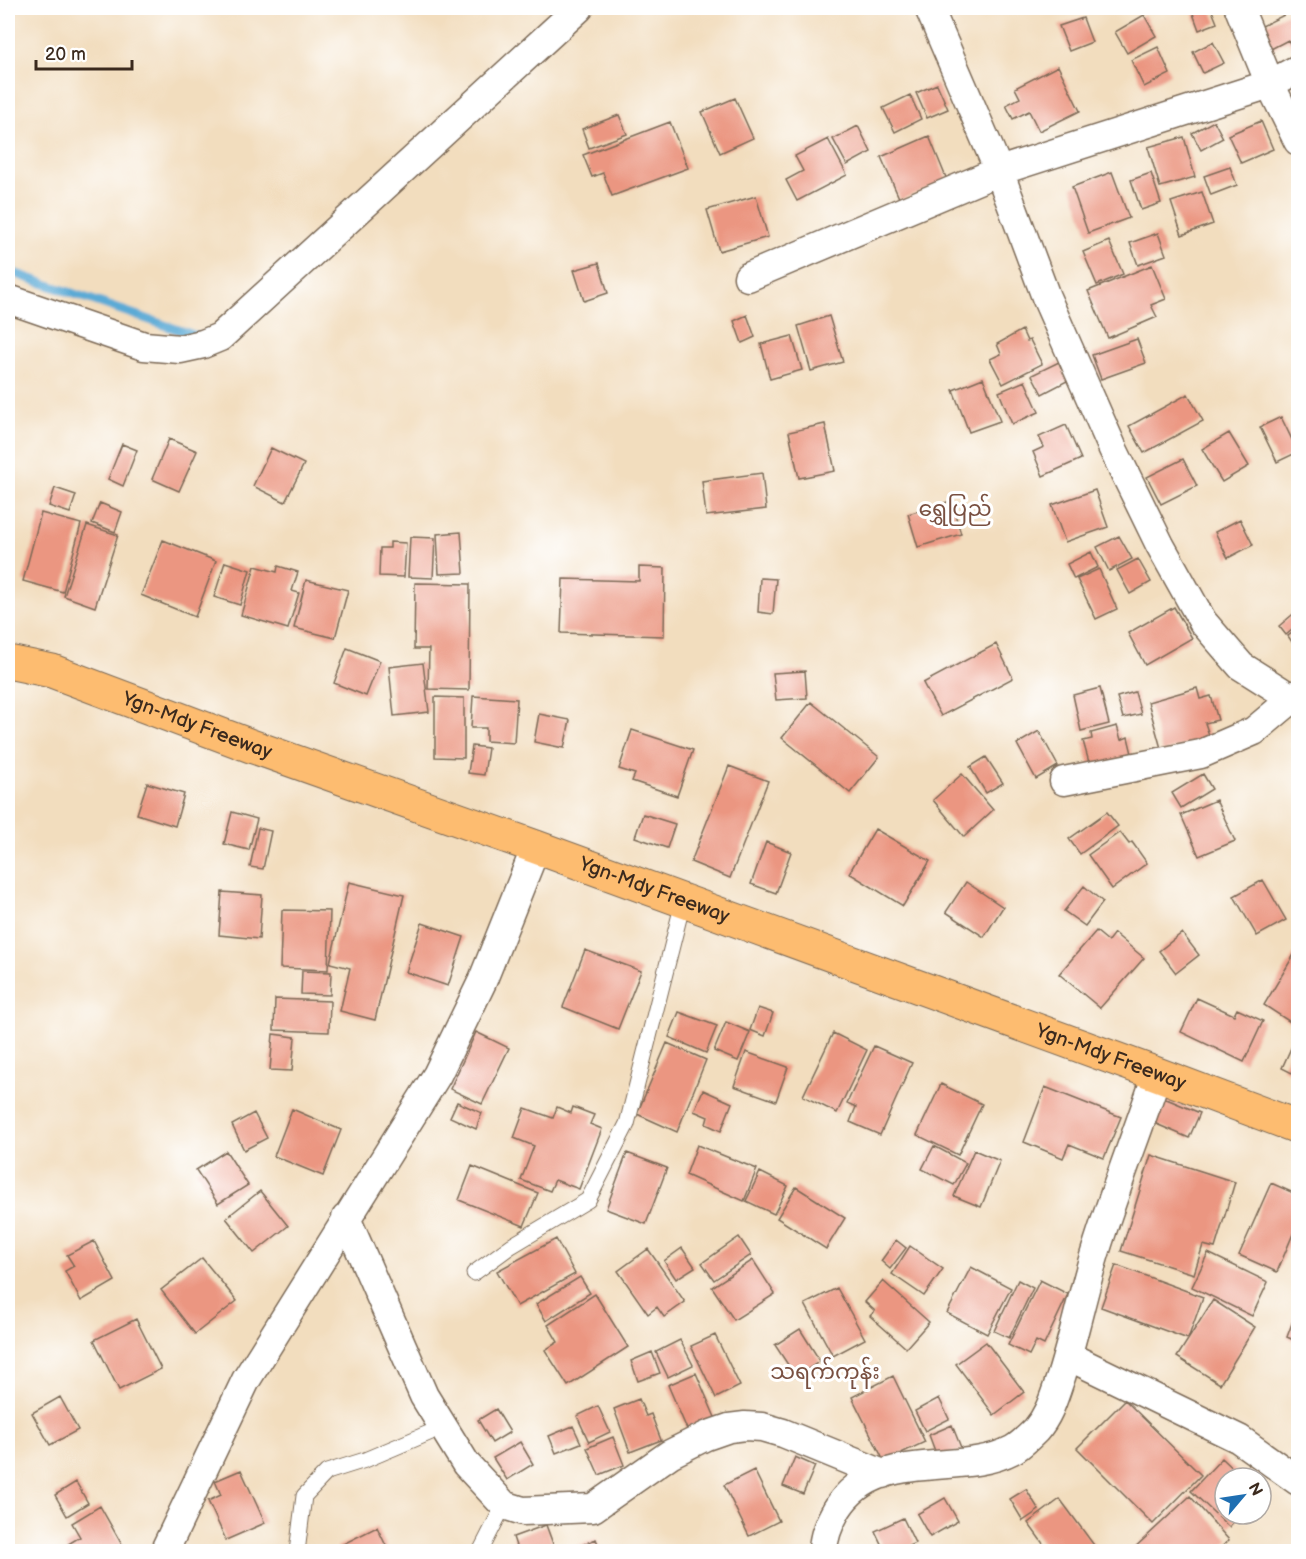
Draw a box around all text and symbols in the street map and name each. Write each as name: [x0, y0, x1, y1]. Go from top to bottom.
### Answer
scale bar: [36, 33, 132, 71]
text: 20 m: [45, 44, 86, 65]
district label: ရွှေပြည်: [918, 493, 992, 526]
street label: Ygn-Mdy Freeway: [118, 686, 275, 764]
street label: Ygn-Mdy Freeway: [575, 852, 733, 929]
street label: Ygn-Mdy Freeway: [1032, 1018, 1189, 1096]
district label: သရက်ကုန်း: [770, 1356, 880, 1389]
north arrow: [1213, 1466, 1273, 1526]
text: N: [1244, 1480, 1266, 1499]

